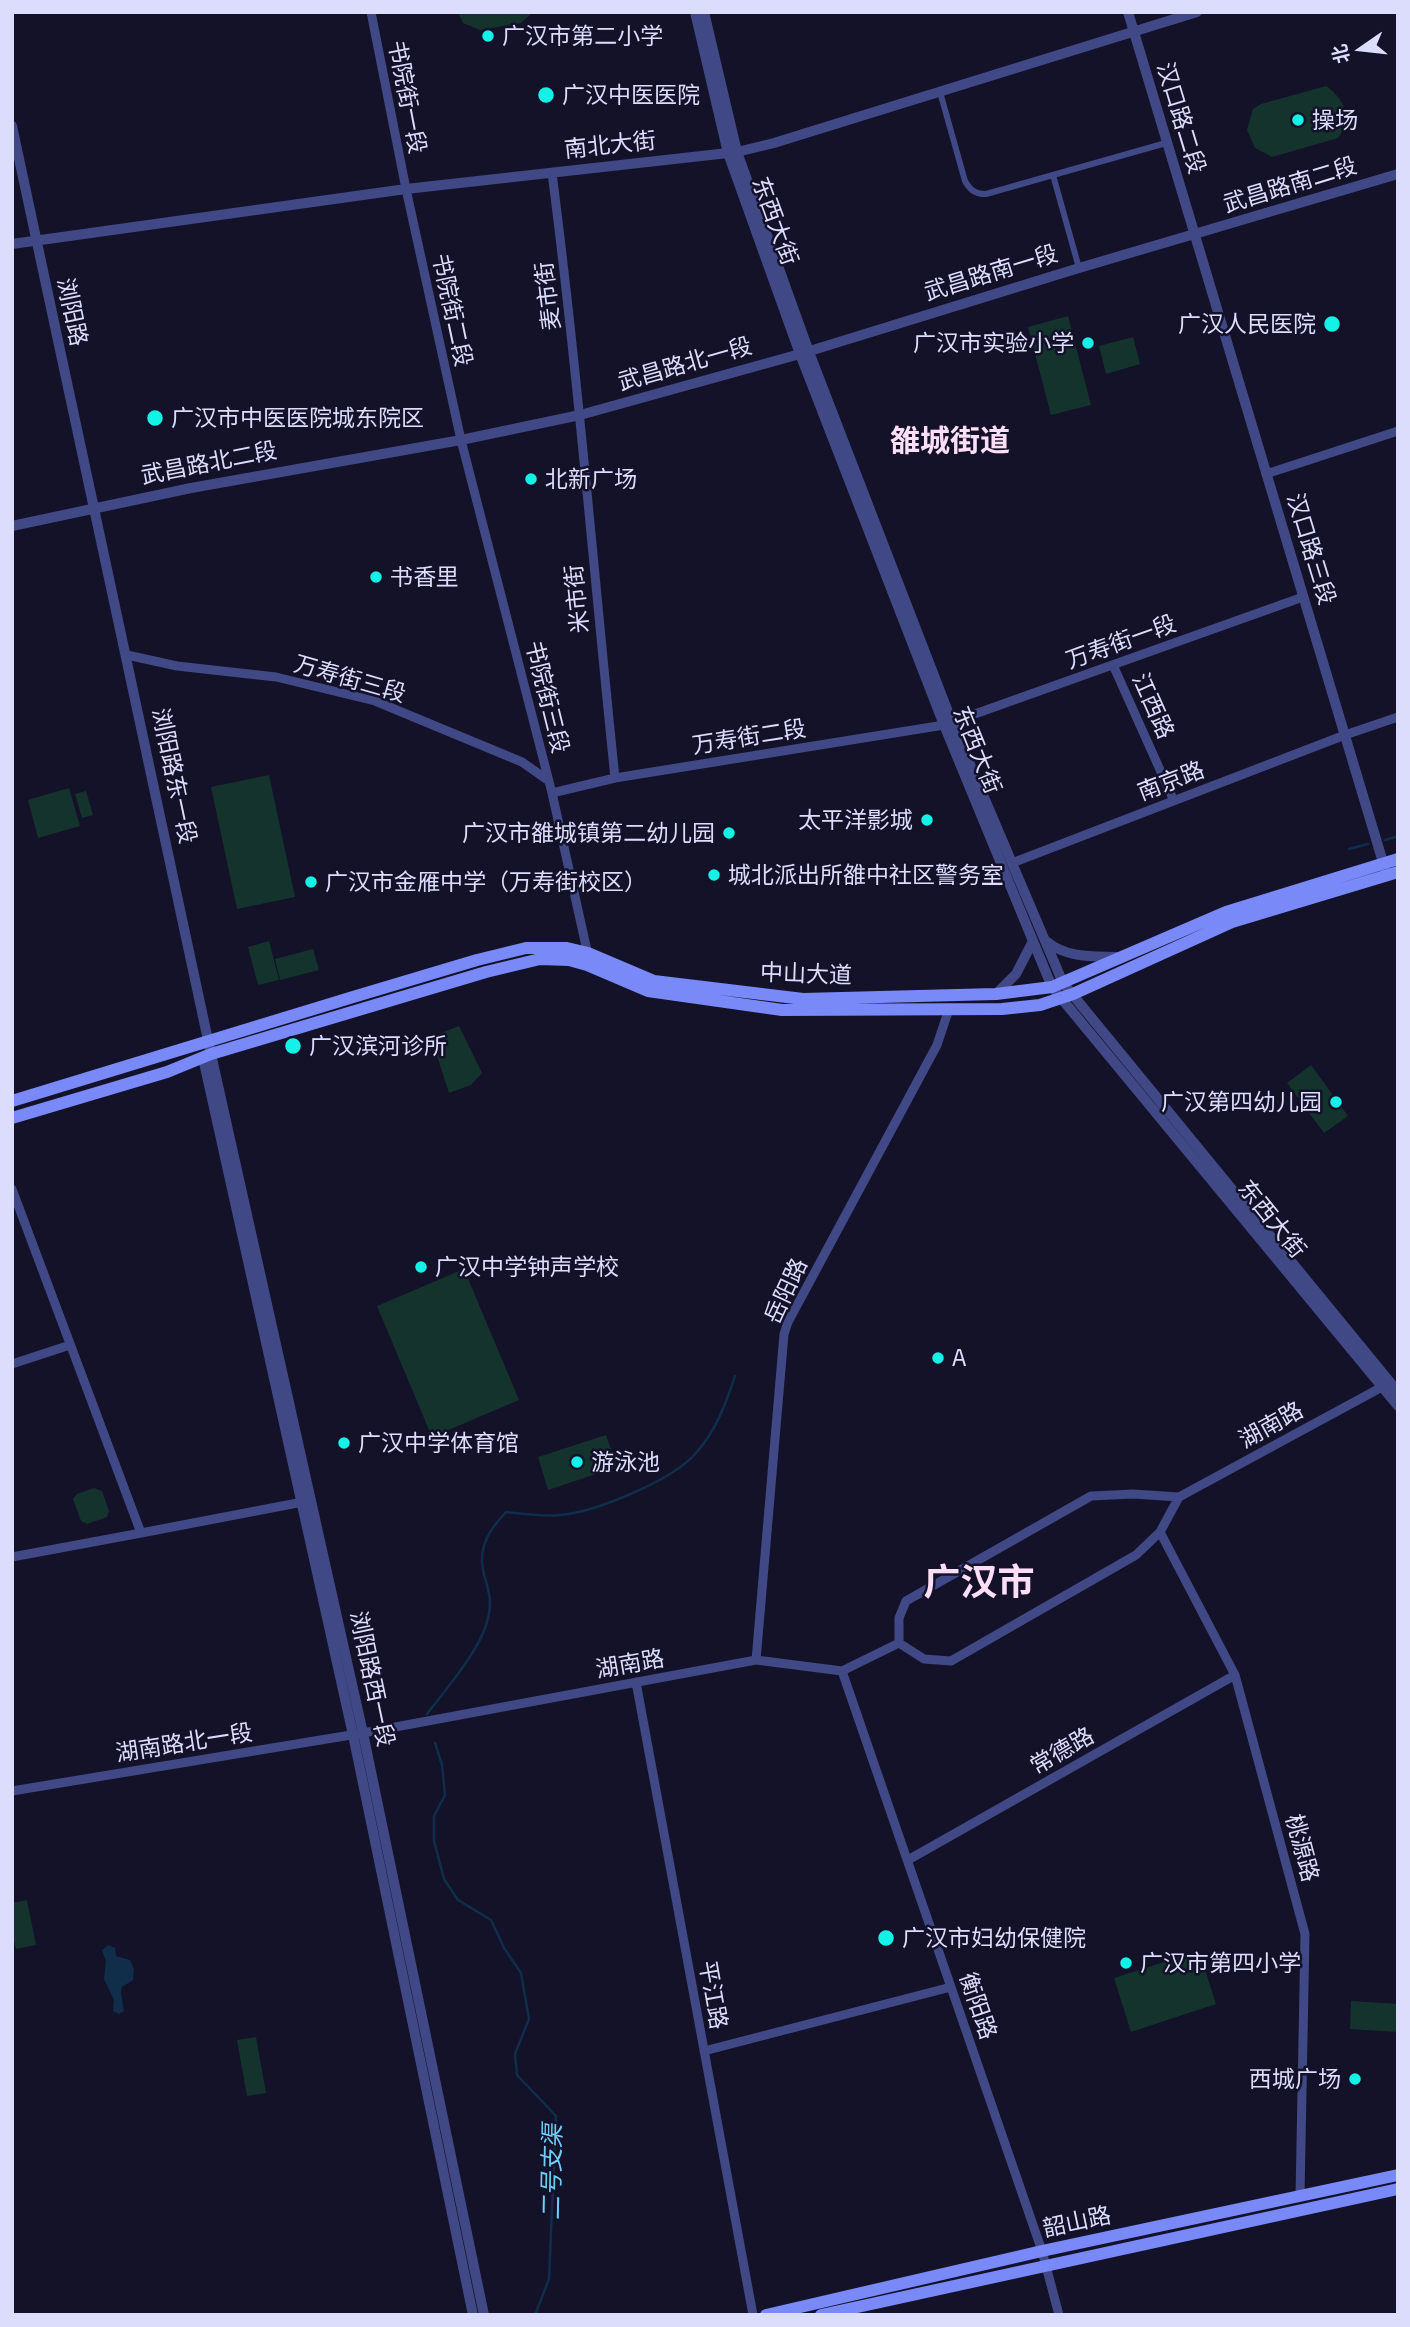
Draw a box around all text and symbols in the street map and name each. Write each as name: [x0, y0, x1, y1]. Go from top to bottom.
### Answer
north arrow: [1326, 14, 1396, 84]
place label: 广汉市第二小学: [502, 22, 663, 50]
marker: 广汉市第二小学: [480, 28, 496, 44]
street label: 书院街一段: [382, 38, 432, 156]
text: 北: [1327, 42, 1354, 66]
street label: 汉口路二段: [1151, 59, 1211, 177]
place label: 广汉中医医院: [562, 81, 700, 109]
marker: 广汉中医医院: [536, 85, 556, 105]
place label: 操场: [1312, 106, 1358, 134]
marker: 操场: [1290, 112, 1306, 128]
street label: 南北大街: [563, 126, 657, 164]
street label: 武昌路南二段: [1220, 152, 1360, 218]
street label: 东西大街: [746, 173, 804, 269]
street label: 武昌路南一段: [921, 240, 1061, 306]
street label: 书院街二段: [427, 251, 477, 369]
street label: 麦市街: [530, 260, 566, 332]
street label: 浏阳路: [51, 275, 93, 349]
place label: 广汉人民医院: [1178, 310, 1316, 338]
marker: 广汉人民医院: [1322, 314, 1342, 334]
place label: 广汉市实验小学: [913, 329, 1074, 357]
street label: 武昌路北一段: [615, 332, 755, 396]
marker: 广汉市实验小学: [1080, 335, 1096, 351]
place label: 广汉市中医医院城东院区: [171, 404, 424, 432]
marker: 广汉市中医医院城东院区: [145, 408, 165, 428]
district label: 雒城街道: [890, 423, 1010, 459]
street label: 武昌路北二段: [139, 436, 279, 490]
place label: 北新广场: [545, 465, 637, 493]
marker: 北新广场: [523, 471, 539, 487]
street label: 汉口路三段: [1281, 490, 1341, 608]
place label: 书香里: [390, 563, 459, 591]
street label: 米市街: [560, 563, 594, 635]
marker: 书香里: [368, 569, 384, 585]
street label: 万寿街一段: [1062, 609, 1180, 675]
street label: 书院街三段: [520, 638, 574, 756]
street label: 万寿街三段: [291, 650, 409, 708]
street label: 江西路: [1126, 669, 1180, 743]
street label: 东西大街: [947, 702, 1007, 798]
street label: 浏阳路东一段: [146, 706, 202, 846]
street label: 万寿街二段: [690, 714, 808, 760]
street label: 南京路: [1134, 756, 1208, 806]
place label: 太平洋影城: [798, 806, 913, 834]
marker: 太平洋影城: [919, 812, 935, 828]
place label: 广汉市雒城镇第二幼儿园: [462, 819, 715, 847]
marker: 广汉市雒城镇第二幼儿园: [721, 825, 737, 841]
place label: 城北派出所雒中社区警务室: [728, 861, 1004, 889]
marker: 城北派出所雒中社区警务室: [706, 867, 722, 883]
place label: 广汉市金雁中学（万寿街校区）: [325, 868, 647, 896]
marker: 广汉市金雁中学（万寿街校区）: [303, 874, 319, 890]
street label: 中山大道: [760, 959, 852, 989]
place label: 广汉滨河诊所: [309, 1032, 447, 1060]
marker: 广汉滨河诊所: [283, 1036, 303, 1056]
place label: 广汉第四幼儿园: [1161, 1088, 1322, 1116]
marker: 广汉第四幼儿园: [1328, 1094, 1344, 1110]
street label: 东西大街: [1232, 1175, 1312, 1263]
place label: 广汉中学钟声学校: [435, 1253, 619, 1281]
street label: 岳阳路: [759, 1254, 813, 1328]
marker: 广汉中学钟声学校: [413, 1259, 429, 1275]
place label: A: [952, 1344, 966, 1372]
marker: A: [930, 1350, 946, 1366]
street label: 湖南路: [1234, 1396, 1308, 1454]
place label: 广汉中学体育馆: [358, 1429, 519, 1457]
marker: 广汉中学体育馆: [336, 1435, 352, 1451]
place label: 游泳池: [591, 1448, 660, 1476]
marker: 游泳池: [569, 1454, 585, 1470]
district label: 广汉市: [924, 1561, 1034, 1605]
street label: 浏阳路西一段: [344, 1609, 400, 1749]
street label: 湖南路: [594, 1644, 666, 1684]
street label: 湖南路北一段: [114, 1719, 254, 1767]
street label: 常德路: [1025, 1722, 1099, 1780]
street label: 桃源路: [1280, 1811, 1324, 1885]
place label: 广汉市妇幼保健院: [902, 1924, 1086, 1952]
marker: 广汉市妇幼保健院: [876, 1928, 896, 1948]
place label: 广汉市第四小学: [1140, 1949, 1301, 1977]
marker: 广汉市第四小学: [1118, 1955, 1134, 1971]
street label: 平江路: [693, 1959, 733, 2031]
street label: 衡阳路: [954, 1969, 1002, 2043]
place label: 西城广场: [1249, 2065, 1341, 2093]
marker: 西城广场: [1347, 2071, 1363, 2087]
water label: 二号支渠: [537, 2124, 567, 2220]
street label: 韶山路: [1040, 2201, 1114, 2243]

